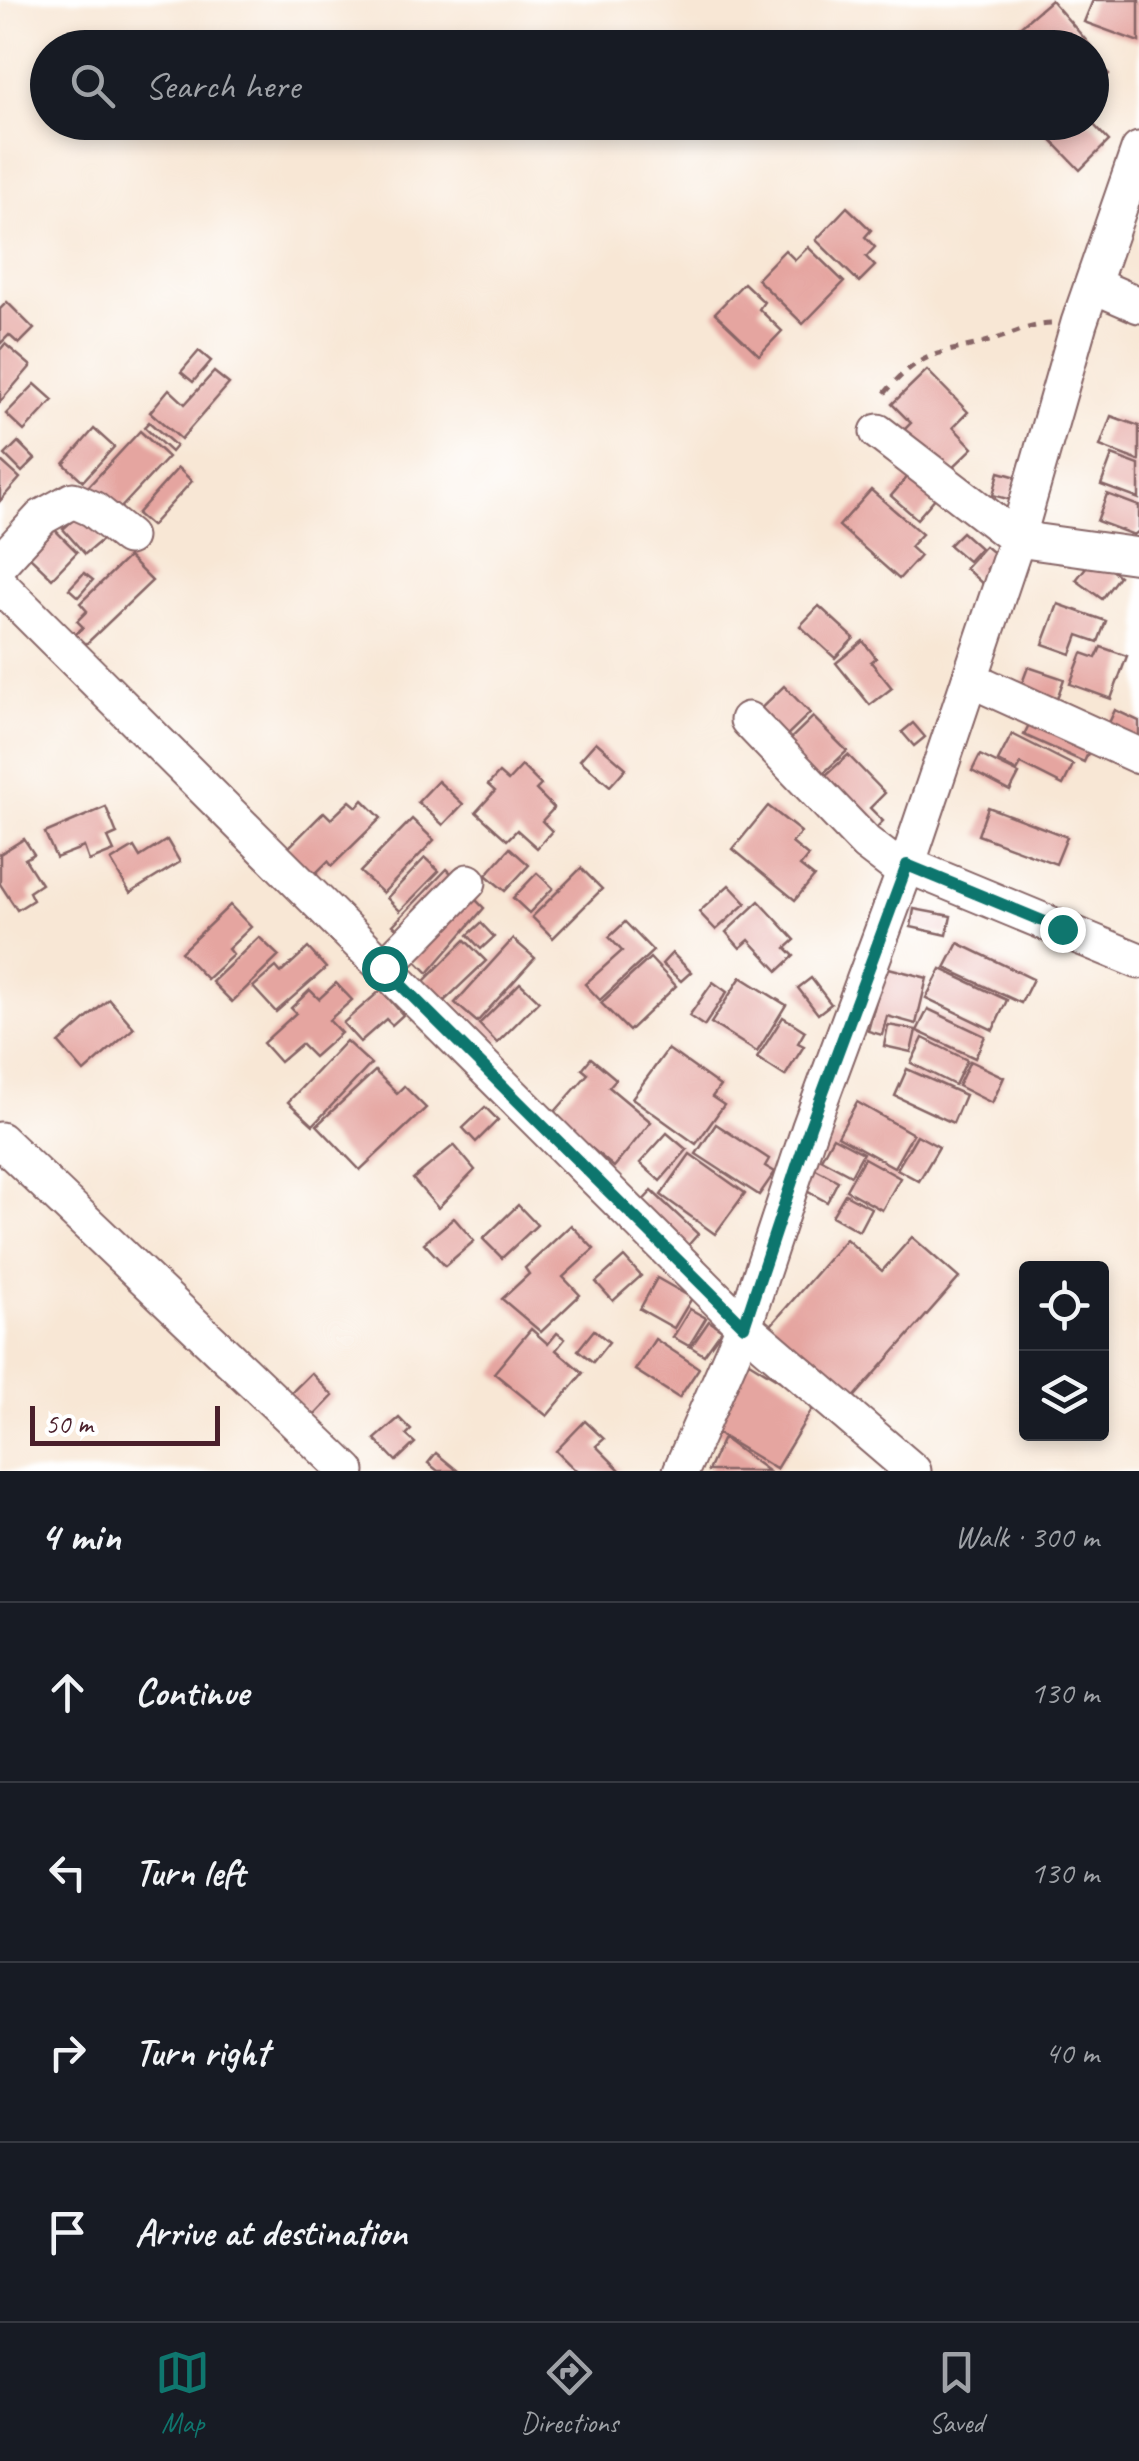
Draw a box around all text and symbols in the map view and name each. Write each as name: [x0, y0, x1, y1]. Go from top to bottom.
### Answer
search box: [30, 30, 1109, 140]
icon: search: [65, 58, 120, 113]
text: Search here: [145, 62, 300, 109]
route end: [1040, 907, 1086, 953]
route start: [362, 946, 408, 992]
map controls: [1019, 1261, 1109, 1441]
button: locate: [1019, 1261, 1109, 1351]
button: layers: [1019, 1351, 1109, 1441]
scale bar: [30, 1401, 220, 1446]
text: 50 m: [45, 1406, 93, 1441]
text: 4 min: [40, 1510, 120, 1563]
text: Walk · 300 m: [955, 1516, 1099, 1557]
icon: ahead: [40, 1665, 95, 1720]
text: Continue: [135, 1669, 249, 1716]
text: 130 m: [1030, 1672, 1099, 1713]
icon: left: [40, 1845, 95, 1900]
text: Turn left: [135, 1849, 245, 1896]
text: 130 m: [1030, 1852, 1099, 1893]
icon: right: [40, 2025, 95, 2080]
text: Turn right: [135, 2029, 269, 2076]
text: 40 m: [1045, 2032, 1099, 2073]
icon: arrive: [40, 2205, 95, 2260]
text: Arrive at destination: [135, 2209, 407, 2256]
tab: Map: [155, 2345, 210, 2440]
tab: Directions: [521, 2345, 618, 2440]
tab: Saved: [929, 2345, 984, 2440]

